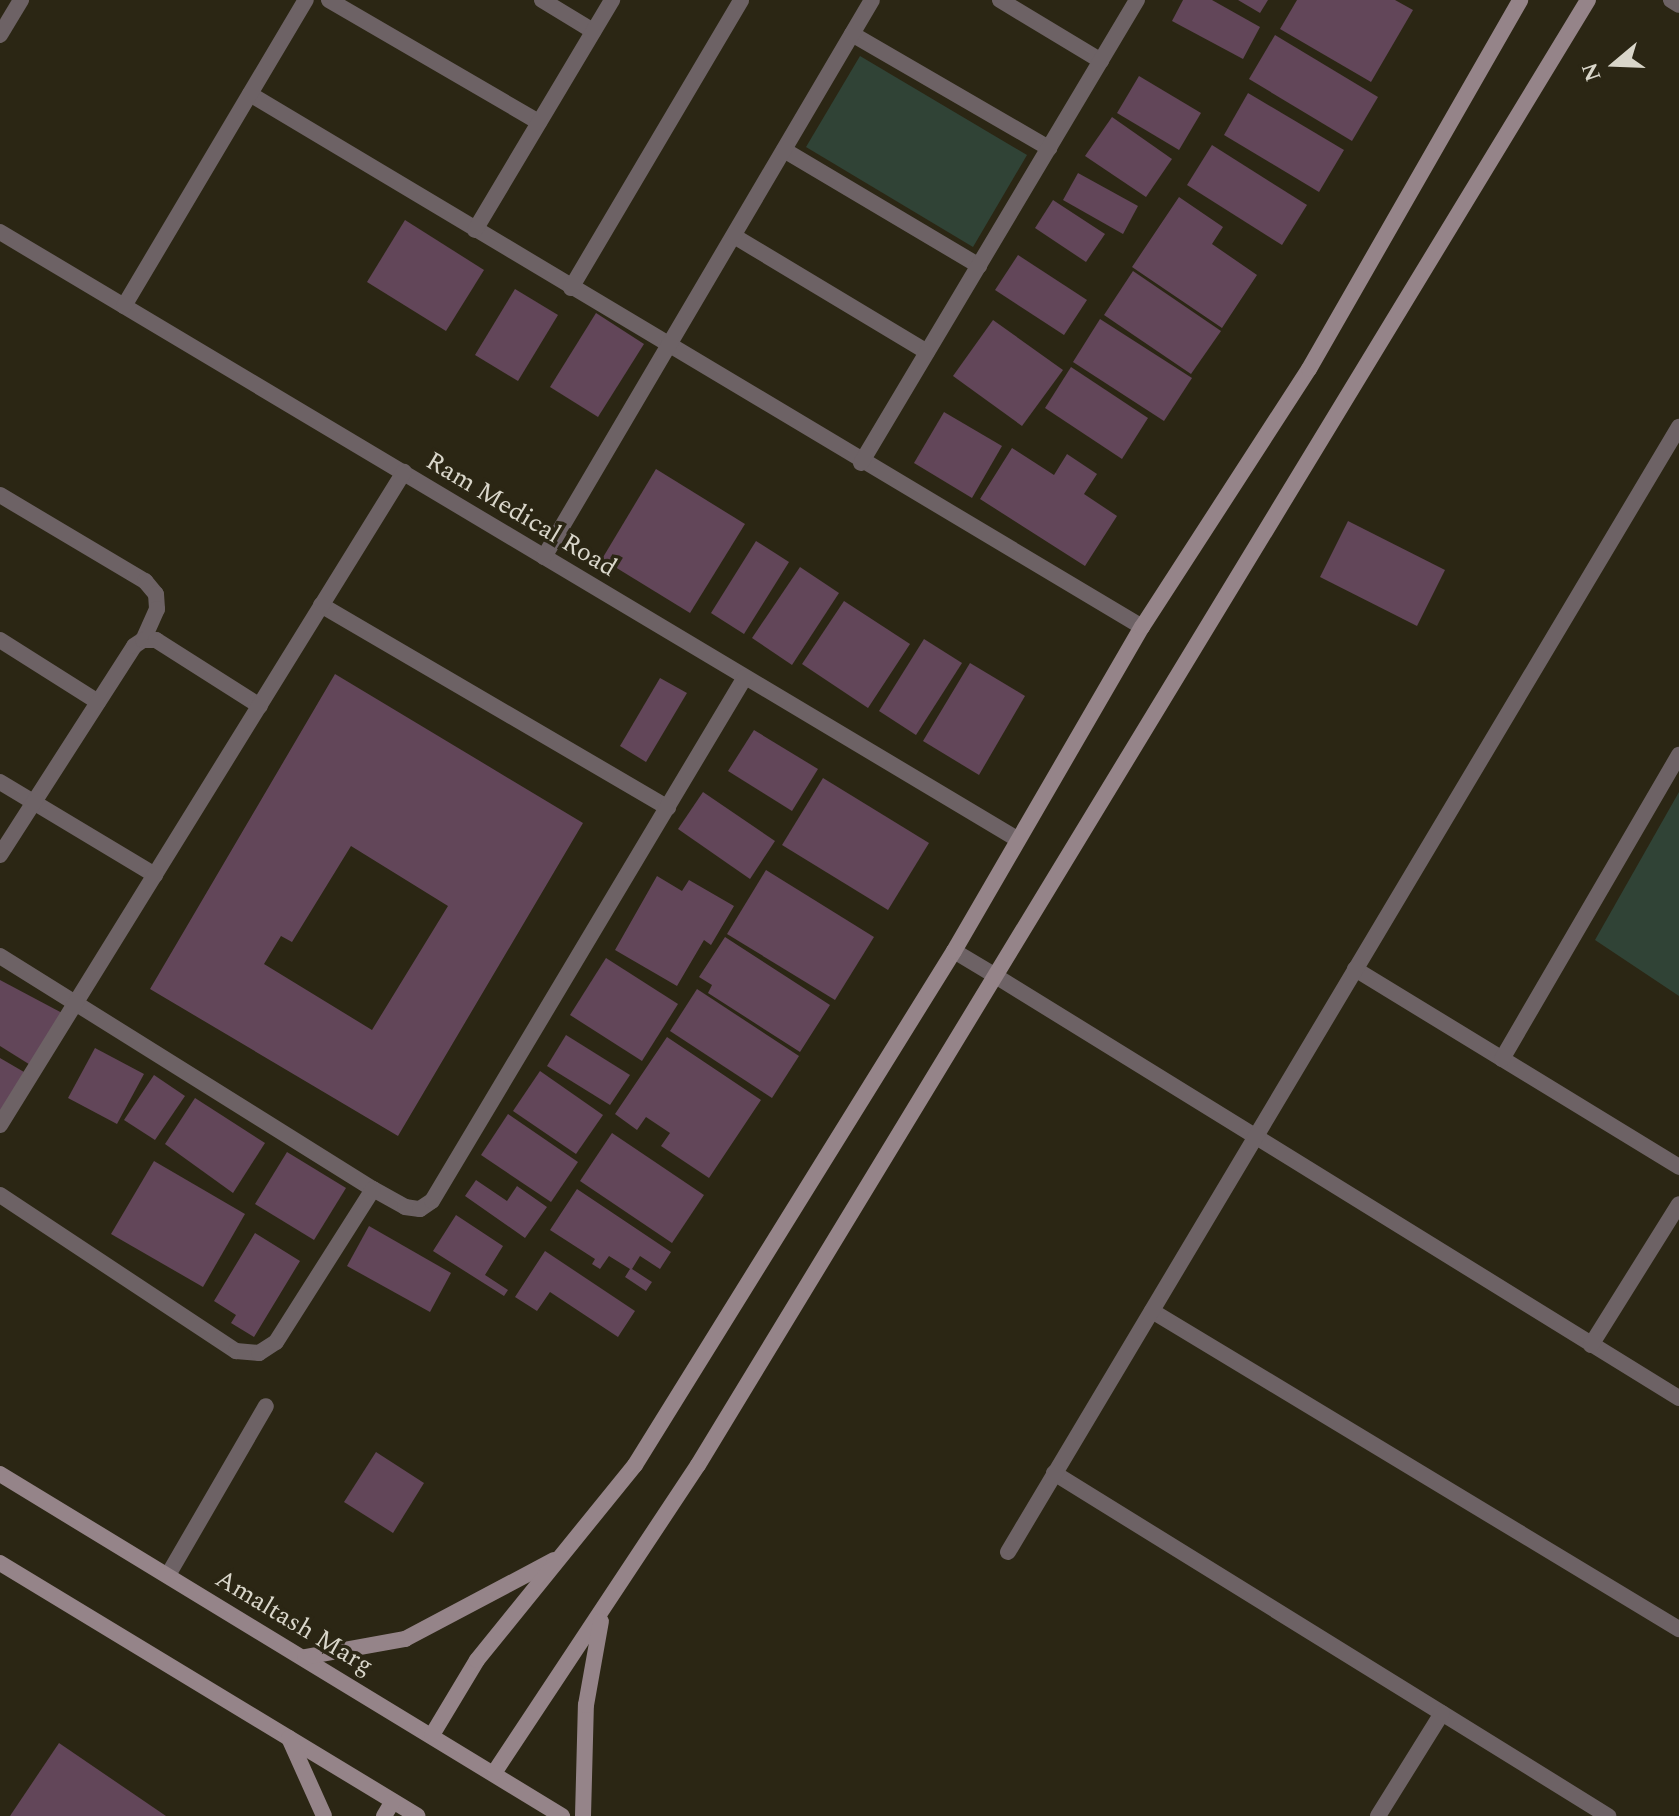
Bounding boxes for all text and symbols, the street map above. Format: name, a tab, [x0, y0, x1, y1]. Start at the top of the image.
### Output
north arrow	[1575, 24, 1655, 104]
text: N	[1573, 58, 1610, 86]
street label: Ram Medical Road	[420, 446, 622, 584]
street label: Amaltash Marg	[209, 1564, 379, 1682]

